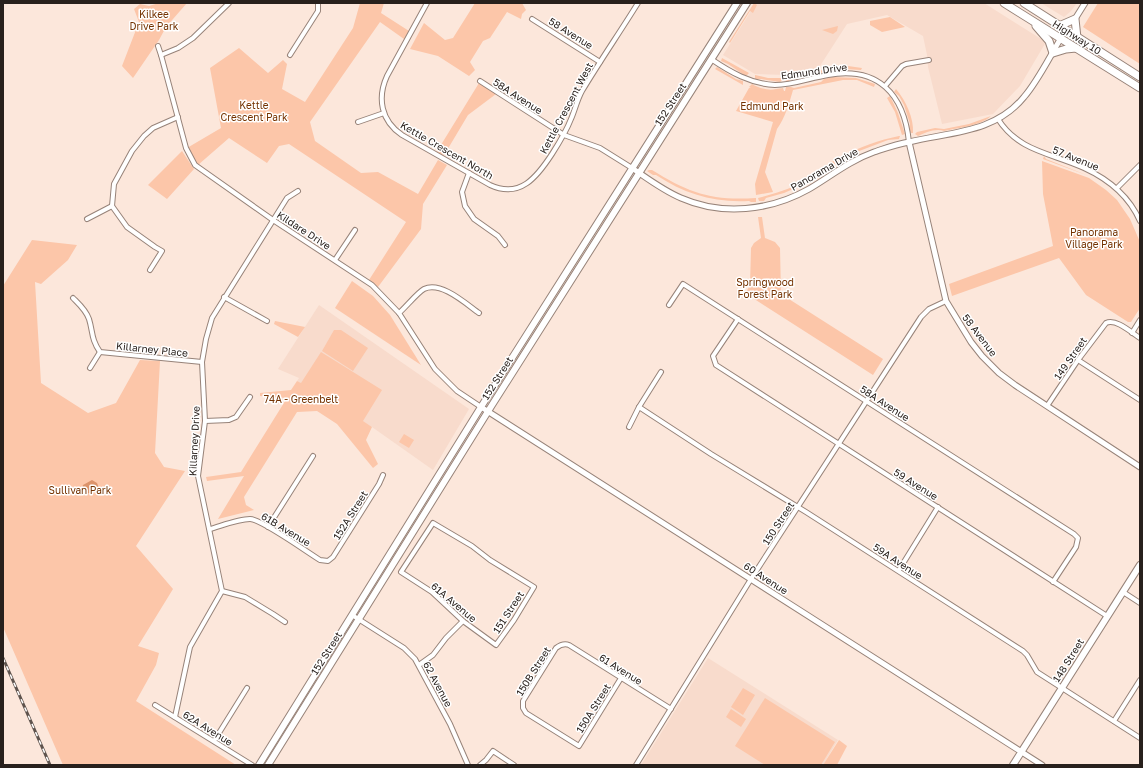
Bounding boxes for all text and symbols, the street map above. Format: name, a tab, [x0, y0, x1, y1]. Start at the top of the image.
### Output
park label: Kilkee Drive Park	[130, 8, 179, 32]
street label: 58 Avenue	[547, 15, 595, 51]
street label: Highway 10	[1051, 17, 1103, 57]
street label: Kettle Crescent West	[537, 60, 595, 156]
street label: Edmund Drive	[780, 60, 848, 82]
street label: 58A Avenue	[491, 76, 545, 116]
street label: 152 Street	[652, 80, 688, 128]
park label: Kettle Crescent Park	[220, 99, 288, 123]
park label: Edmund Park	[740, 100, 804, 112]
street label: Kettle Crescent North	[398, 119, 496, 181]
street label: 57 Avenue	[1051, 143, 1101, 173]
street label: Panorama Drive	[788, 145, 860, 193]
street label: Kildare Drive	[275, 208, 333, 252]
park label: Panorama Village Park	[1065, 226, 1123, 250]
park label: Springwood Forest Park	[736, 276, 794, 300]
street label: 58 Avenue	[960, 312, 1000, 359]
street label: 149 Street	[1051, 334, 1089, 382]
street label: Killarney Place	[116, 339, 189, 359]
street label: 152 Street	[479, 354, 515, 402]
street label: 58A Avenue	[858, 383, 912, 423]
park label: 74A - Greenbelt	[264, 393, 338, 405]
street label: Killarney Drive	[186, 405, 202, 476]
street label: 59 Avenue	[892, 466, 940, 502]
park label: Sullivan Park	[49, 484, 112, 496]
street label: 152A Street	[330, 488, 370, 542]
street label: 150 Street	[760, 499, 796, 547]
street label: 61B Avenue	[259, 510, 313, 549]
street label: 59A Avenue	[871, 541, 925, 581]
street label: 60 Avenue	[742, 559, 790, 597]
street label: 61A Avenue	[429, 580, 479, 625]
street label: 151 Street	[490, 589, 526, 635]
street label: 152 Street	[308, 629, 344, 677]
street label: 148 Street	[1050, 636, 1086, 684]
street label: 150B Street	[513, 644, 553, 698]
street label: 61 Avenue	[597, 651, 645, 687]
street label: 62 Avenue	[421, 659, 455, 709]
street label: 150A Street	[573, 681, 613, 735]
street label: 62A Avenue	[181, 708, 235, 748]

